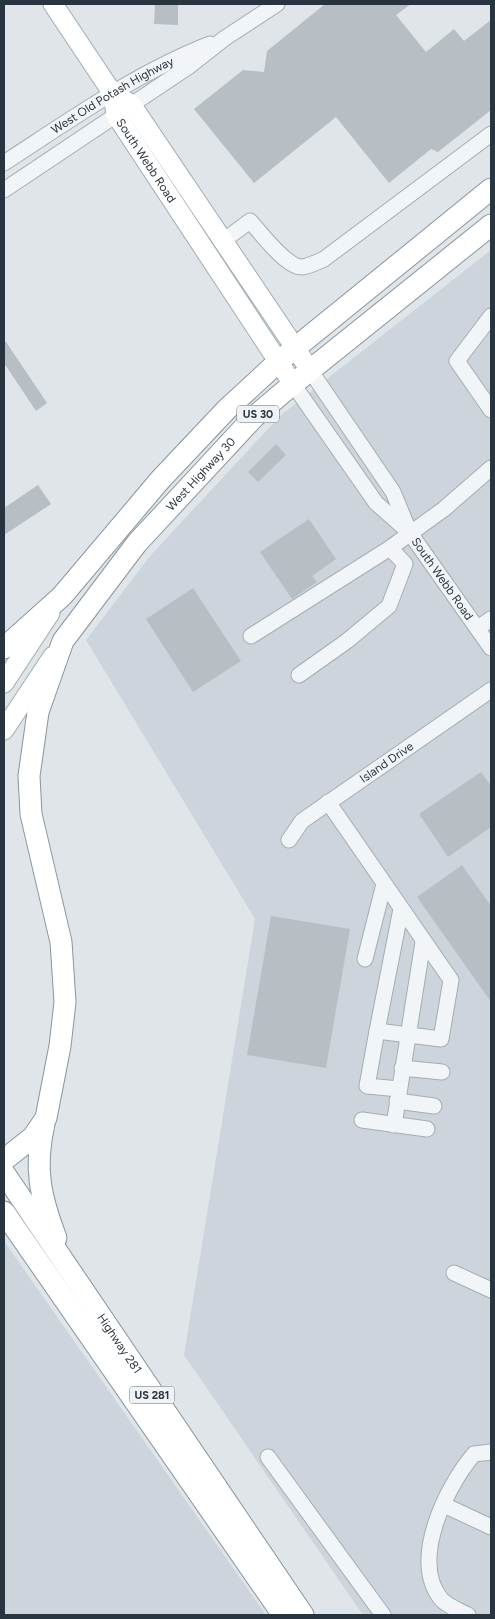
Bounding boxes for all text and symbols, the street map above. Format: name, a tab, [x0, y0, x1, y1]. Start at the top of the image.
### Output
street label: West Old Potash Highway	[49, 54, 176, 137]
street label: South Webb Road	[113, 116, 179, 205]
road number: US 30	[237, 406, 279, 422]
street label: West Highway 30	[163, 434, 239, 514]
street label: South Webb Road	[408, 535, 476, 623]
street label: Island Drive	[357, 739, 417, 786]
street label: Highway 281	[94, 1311, 145, 1376]
road number: US 281	[130, 1386, 174, 1404]

